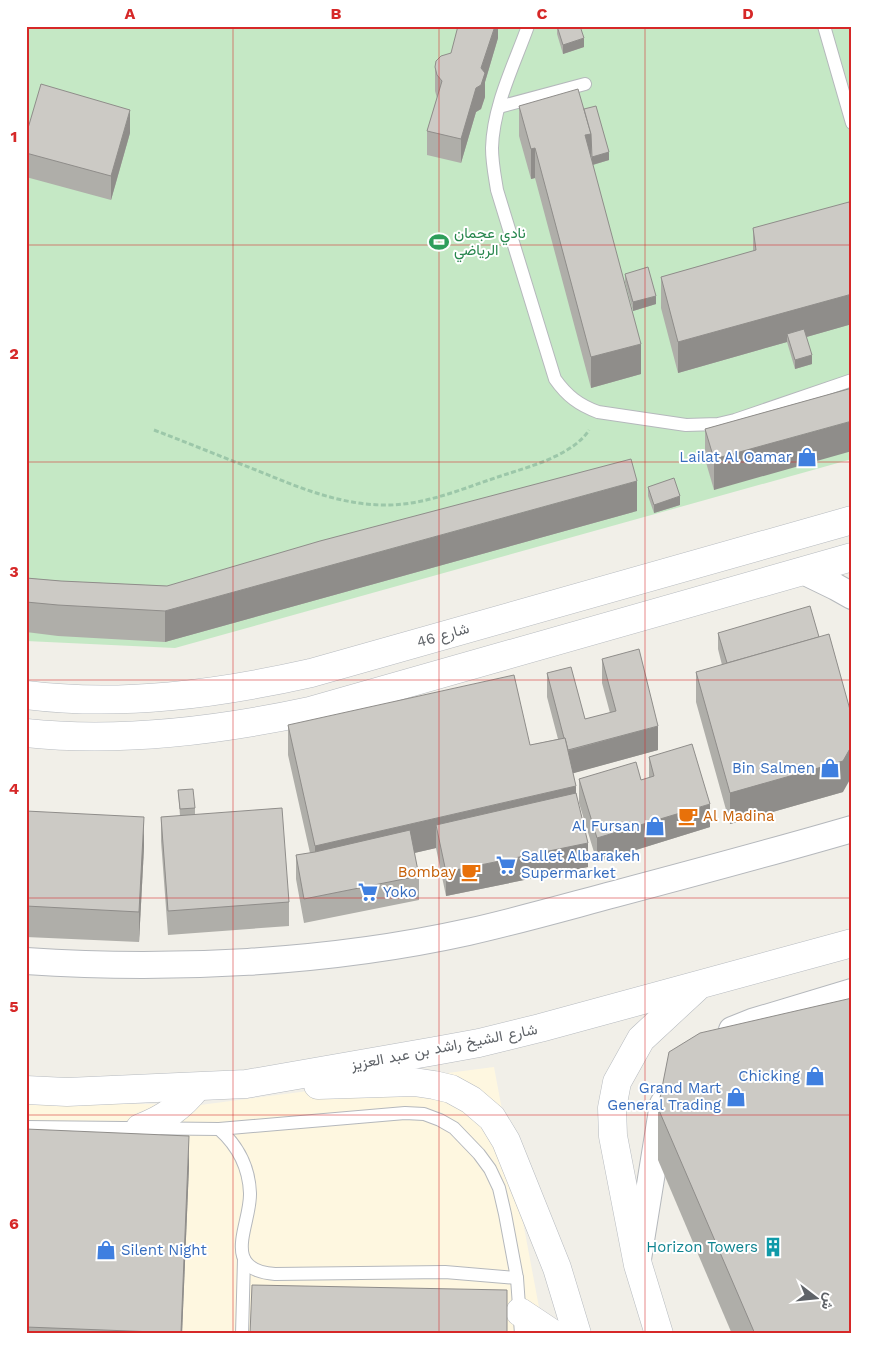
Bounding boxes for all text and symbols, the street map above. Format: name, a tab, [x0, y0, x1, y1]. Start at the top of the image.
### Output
text: A	[125, 4, 136, 23]
text: B	[331, 4, 342, 23]
text: C	[537, 4, 548, 23]
text: D	[742, 4, 754, 23]
text: 1	[11, 127, 17, 146]
place label: نادي عجمان الرياضي	[454, 224, 526, 263]
sports icon: نادي عجمان الرياضي	[428, 231, 450, 253]
text: 2	[9, 344, 19, 363]
shop icon: Lailat Al Oamar	[796, 446, 818, 468]
place label: Lailat Al Oamar	[679, 448, 792, 466]
text: 3	[9, 562, 19, 581]
street label: شارع 46	[415, 619, 472, 653]
shop icon: Bin Salmen	[819, 757, 841, 779]
place label: Bin Salmen	[732, 759, 815, 777]
text: 4	[9, 779, 19, 798]
cafe icon: Al Madina	[677, 805, 699, 827]
place label: Al Madina	[703, 807, 775, 825]
shop icon: Al Fursan	[644, 815, 666, 837]
place label: Al Fursan	[572, 817, 640, 835]
place label: Sallet Albarakeh Supermarket	[521, 847, 640, 882]
supermarket icon: Sallet Albarakeh Supermarket	[495, 854, 517, 876]
cafe icon: Bombay	[460, 861, 482, 883]
place label: Bombay	[398, 863, 456, 881]
supermarket icon: Yoko	[357, 881, 379, 903]
place label: Yoko	[383, 883, 417, 901]
text: 5	[9, 997, 19, 1016]
street label: شارع الشيخ راشد بن عبد العزيز	[348, 1020, 539, 1076]
shop icon: Chicking	[804, 1065, 826, 1087]
place label: Chicking	[738, 1067, 800, 1085]
place label: Grand Mart General Trading	[607, 1079, 722, 1114]
shop icon: Grand Mart General Trading	[725, 1086, 747, 1108]
text: 6	[9, 1214, 19, 1233]
building icon: Horizon Towers	[762, 1236, 784, 1258]
place label: Horizon Towers	[646, 1238, 758, 1256]
shop icon: Silent Night	[95, 1239, 117, 1261]
place label: Silent Night	[121, 1241, 208, 1259]
north arrow	[790, 1272, 840, 1322]
text: ش	[817, 1291, 839, 1312]

